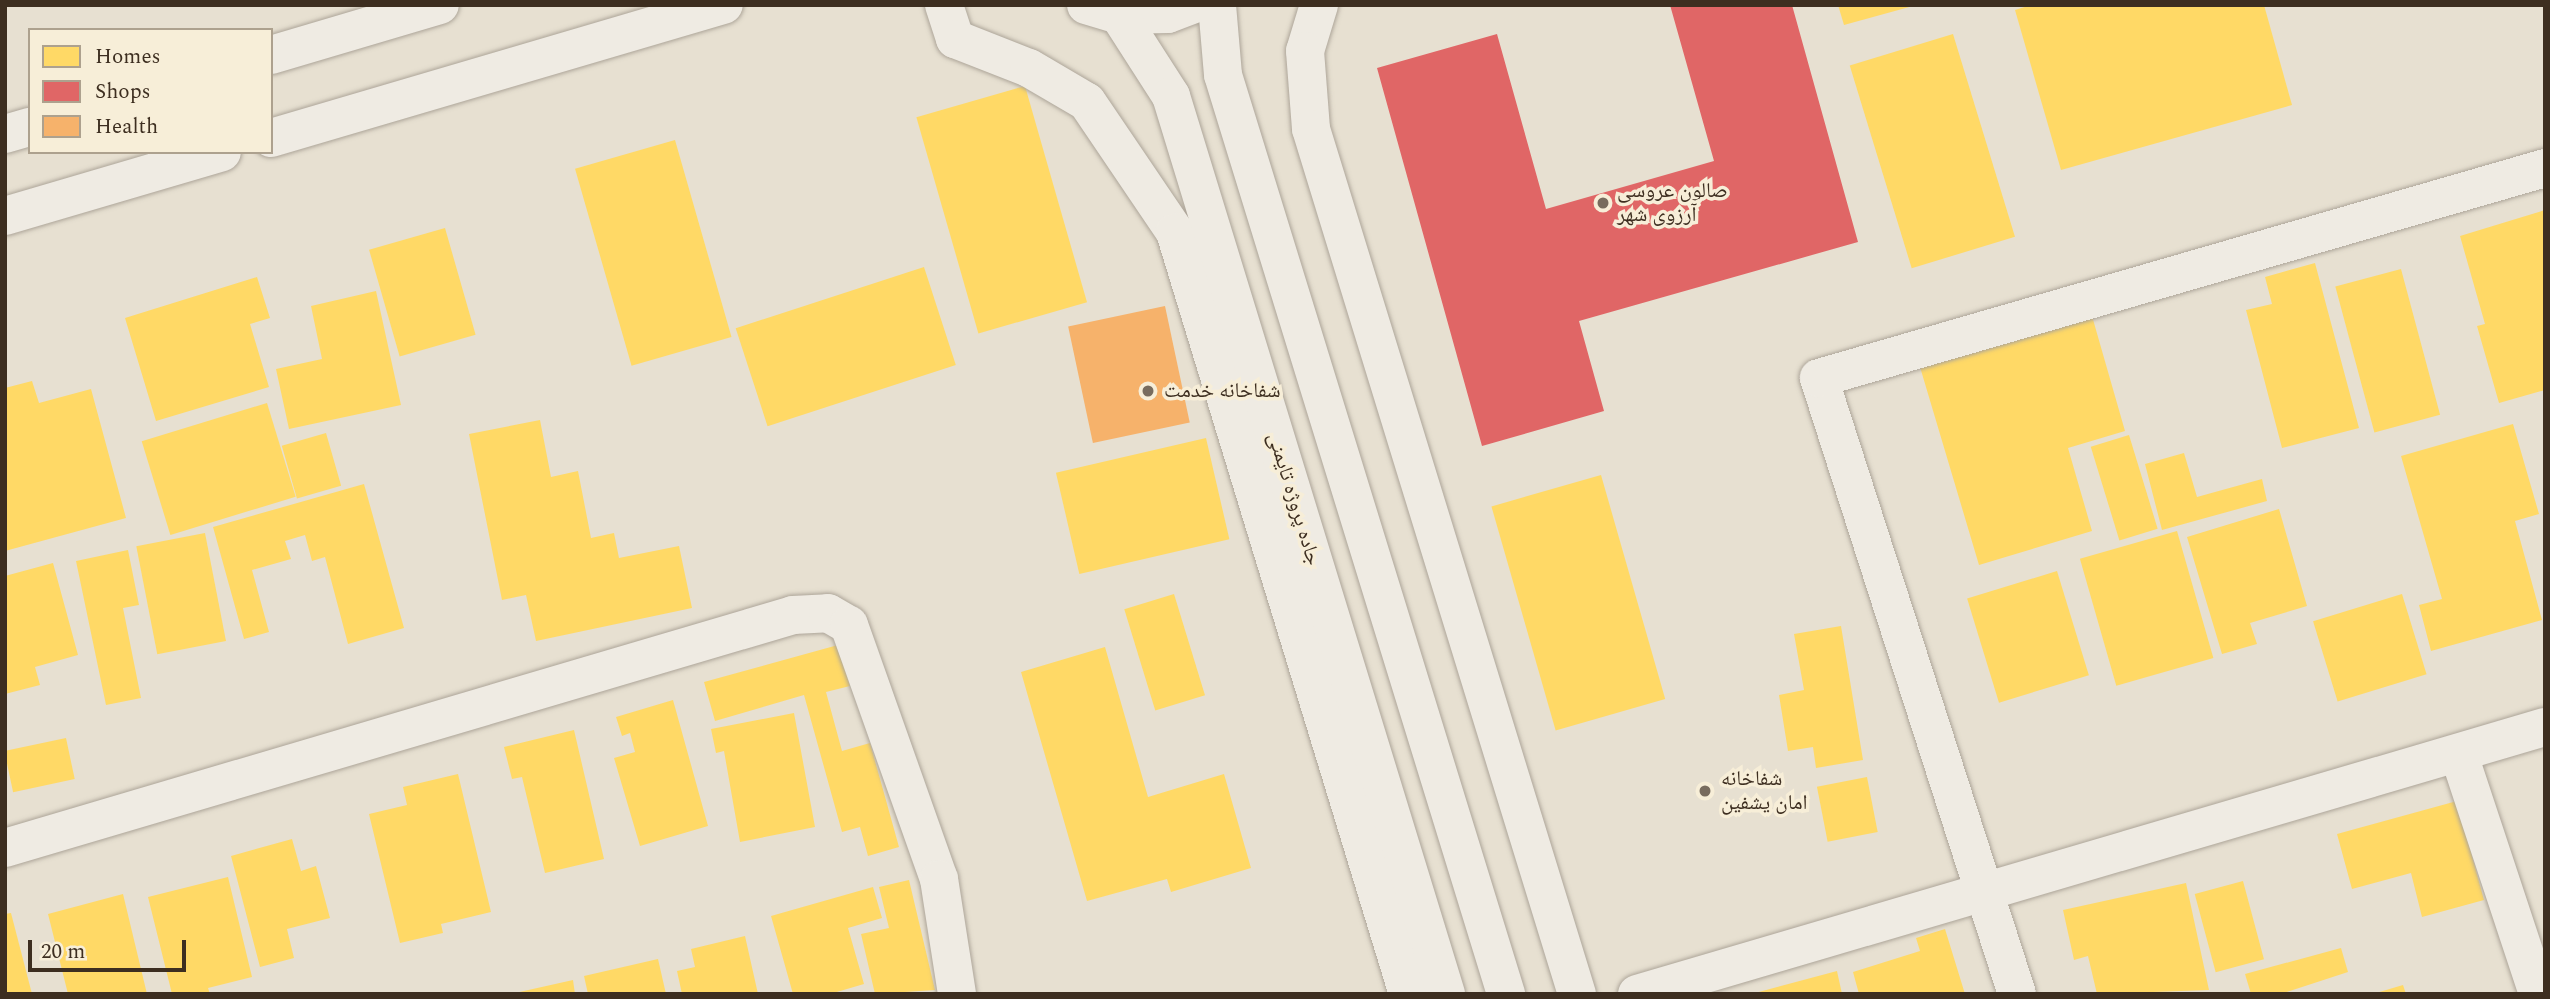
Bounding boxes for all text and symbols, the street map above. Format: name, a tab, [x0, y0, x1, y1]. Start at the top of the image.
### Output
legend	[28, 28, 273, 154]
text: Homes	[95, 41, 161, 73]
text: Shops	[95, 76, 151, 108]
text: Health	[95, 111, 158, 143]
place label: صالون عروسی آرزوی شهر	[1617, 178, 1728, 228]
marker: صالون عروسی آرزوی شهر	[1595, 195, 1611, 211]
place label: شفاخانه خدمت	[1164, 378, 1280, 404]
marker: شفاخانه خدمت	[1138, 381, 1158, 401]
street label: جاده پروژه تایمنی	[1262, 430, 1326, 568]
place label: شفاخانه امان یشفین	[1721, 766, 1808, 816]
marker: شفاخانه امان یشفین	[1695, 781, 1715, 801]
scale bar	[32, 926, 189, 970]
text: 20 m	[41, 936, 85, 968]

